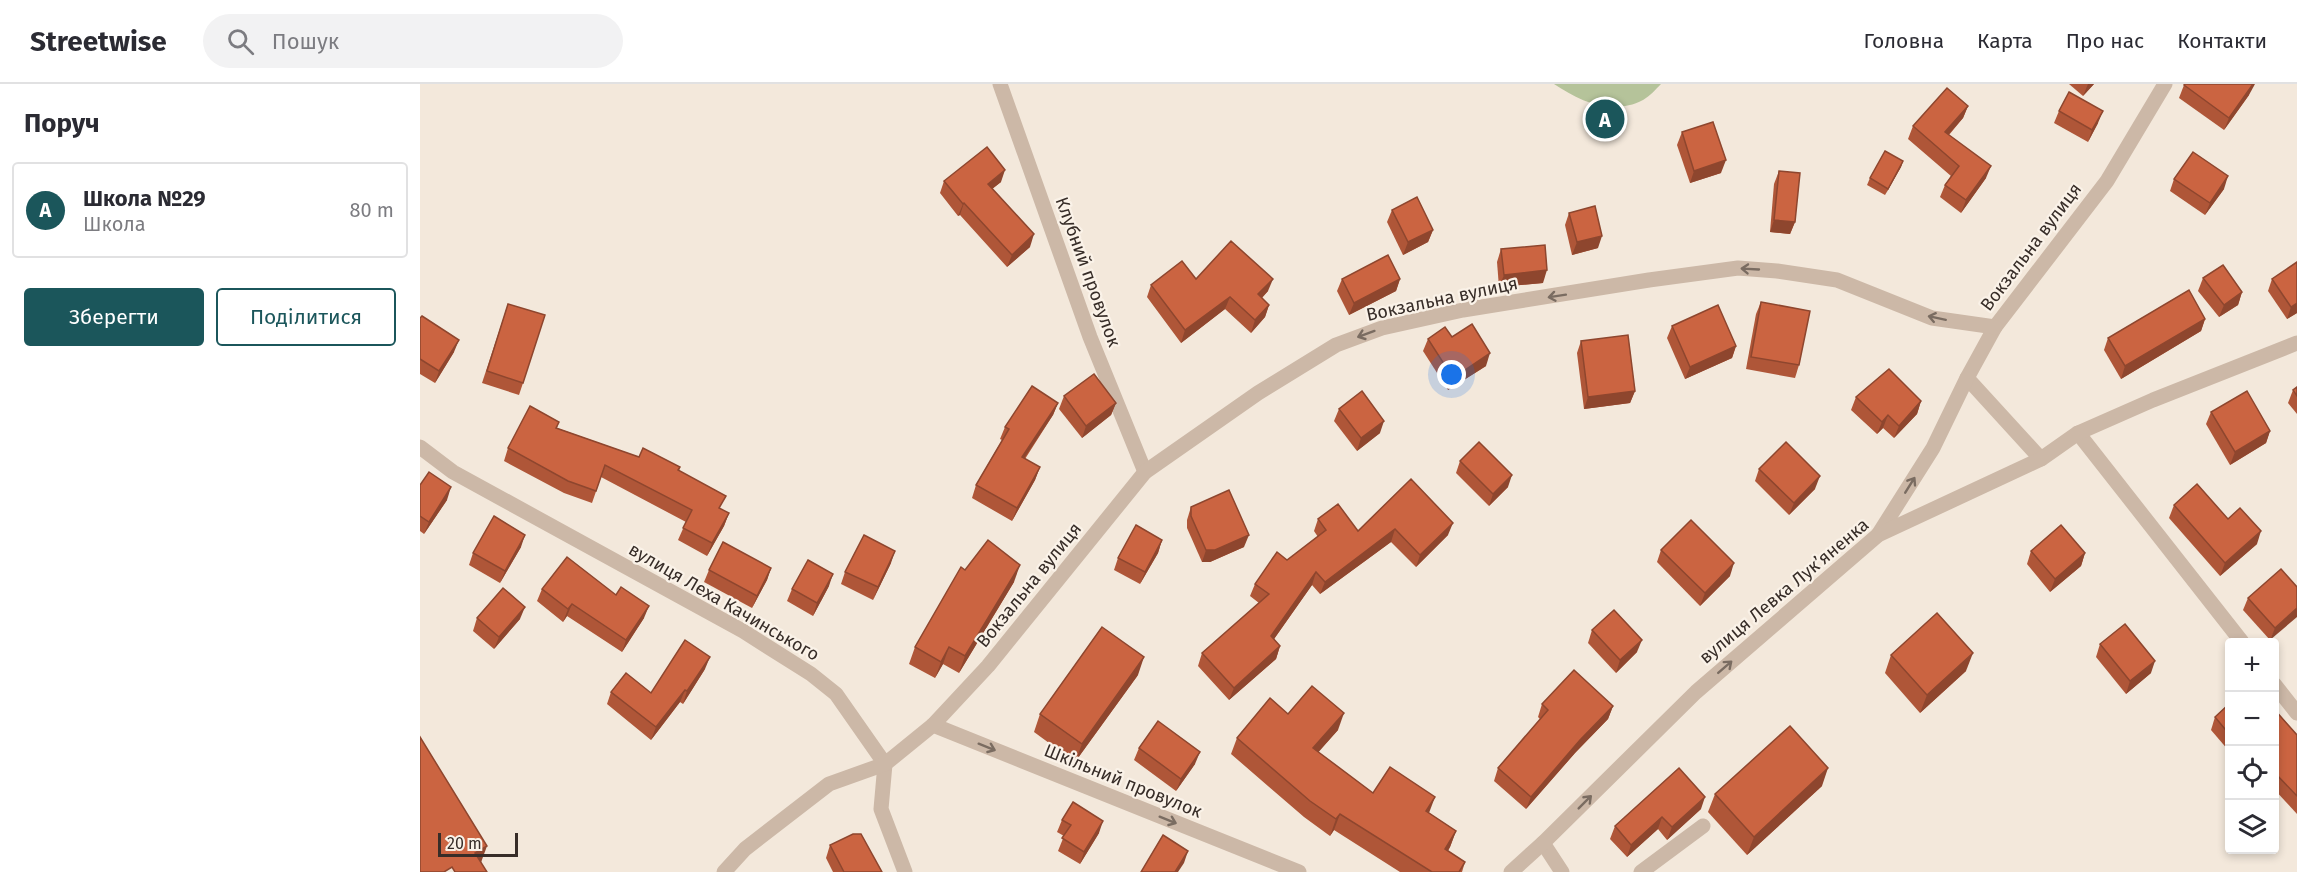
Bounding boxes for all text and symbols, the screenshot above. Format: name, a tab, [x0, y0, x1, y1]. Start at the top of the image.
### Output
search box	[203, 14, 623, 68]
text: Streetwise	[30, 25, 167, 58]
icon: search	[224, 25, 257, 58]
text: Пошук	[272, 28, 339, 55]
text: Головна	[1863, 28, 1944, 54]
text: Карта	[1977, 28, 2033, 54]
text: Про нас	[2066, 28, 2144, 54]
text: Контакти	[2177, 28, 2267, 54]
pin: A	[1586, 96, 1624, 141]
text: Поруч	[24, 108, 100, 139]
street label: Вокзальна вулиця	[1976, 179, 2086, 315]
text: Школа №29	[83, 185, 206, 212]
street label: Клубний провулок	[1051, 194, 1126, 351]
text: A	[40, 198, 51, 222]
text: 80 m	[349, 198, 394, 222]
text: Школа	[83, 212, 146, 236]
one-way arrow	[1741, 264, 1761, 275]
street label: Вокзальна вулиця	[1364, 272, 1520, 326]
button: Зберегти	[24, 288, 204, 346]
button: Поділитися	[216, 288, 396, 346]
one-way arrow	[1548, 291, 1568, 302]
one-way arrow	[1928, 312, 1948, 323]
one-way arrow	[1358, 330, 1376, 341]
your location	[1437, 360, 1466, 389]
one-way arrow	[1904, 477, 1916, 494]
street label: вулиця Левка Лукʼяненка	[1695, 514, 1873, 668]
street label: Вокзальна вулиця	[972, 518, 1086, 652]
street label: вулиця Леха Качинського	[625, 538, 823, 666]
map controls	[2225, 638, 2279, 854]
button: +	[2225, 638, 2279, 692]
one-way arrow	[1717, 660, 1733, 673]
button: −	[2225, 692, 2279, 746]
street label: Шкільний провулок	[1041, 739, 1206, 823]
one-way arrow	[977, 742, 995, 753]
button: locate	[2225, 746, 2279, 800]
one-way arrow	[1577, 795, 1592, 809]
button: layers	[2225, 800, 2279, 854]
one-way arrow	[1158, 815, 1176, 826]
scale bar	[438, 830, 518, 858]
text: 20 m	[447, 834, 482, 853]

